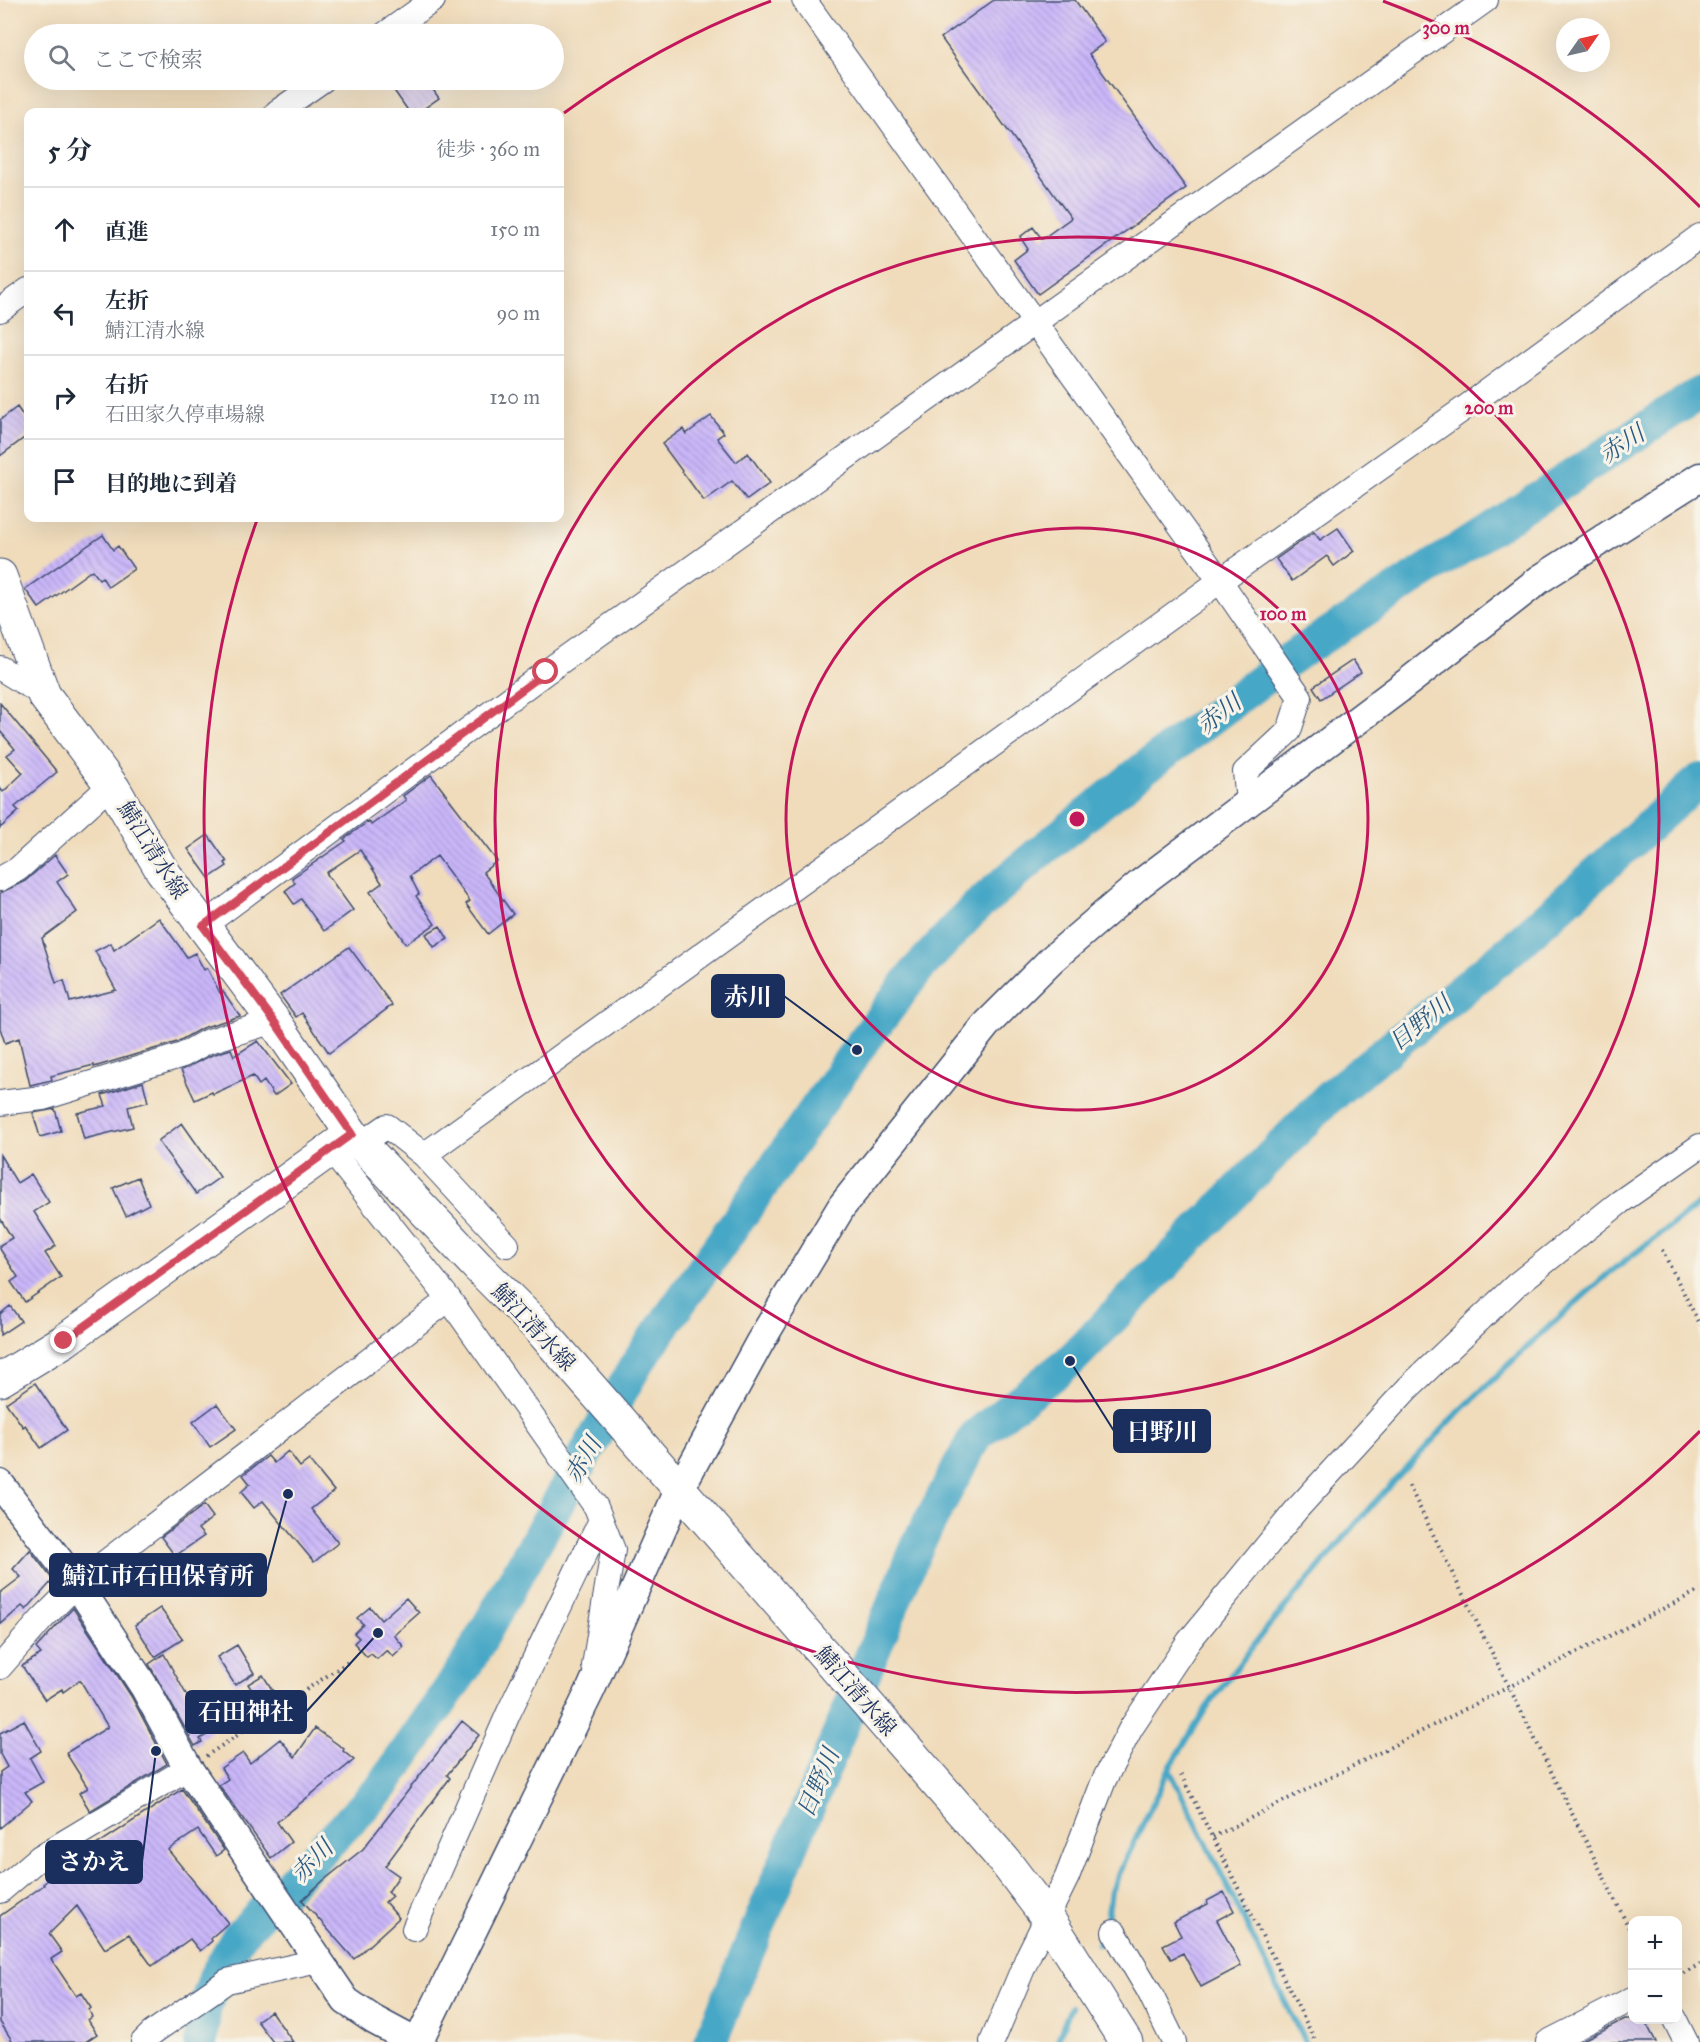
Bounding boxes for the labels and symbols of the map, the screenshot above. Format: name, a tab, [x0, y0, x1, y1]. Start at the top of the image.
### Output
text: 300 m	[1422, 17, 1470, 40]
north arrow	[1556, 18, 1610, 72]
text: 200 m	[1465, 397, 1514, 419]
water label: 赤川	[1594, 417, 1653, 470]
text: 100 m	[1260, 603, 1307, 625]
route start	[532, 658, 558, 684]
water label: 赤川	[1191, 686, 1250, 741]
street label: 鯖江清水線	[112, 796, 194, 904]
centre of rings	[1067, 809, 1087, 829]
callout: 赤川	[712, 975, 784, 1017]
text: 赤川	[724, 982, 772, 1012]
water label: 日野川	[1383, 987, 1460, 1057]
street label: 鯖江清水線	[487, 1278, 581, 1376]
route end	[50, 1327, 76, 1353]
callout: 日野川	[1114, 1410, 1210, 1452]
text: 日野川	[1126, 1417, 1198, 1447]
water label: 赤川	[558, 1429, 609, 1488]
callout: 鯖江市石田保育所	[50, 1554, 266, 1596]
text: 鯖江市石田保育所	[62, 1561, 254, 1591]
street label: 鯖江清水線	[810, 1641, 902, 1741]
callout: 石田神社	[186, 1691, 306, 1733]
text: 石田神社	[198, 1697, 294, 1727]
water label: 日野川	[790, 1741, 847, 1822]
water label: 赤川	[285, 1831, 342, 1889]
callout: さかえ	[46, 1841, 142, 1883]
text: さかえ	[58, 1847, 130, 1877]

